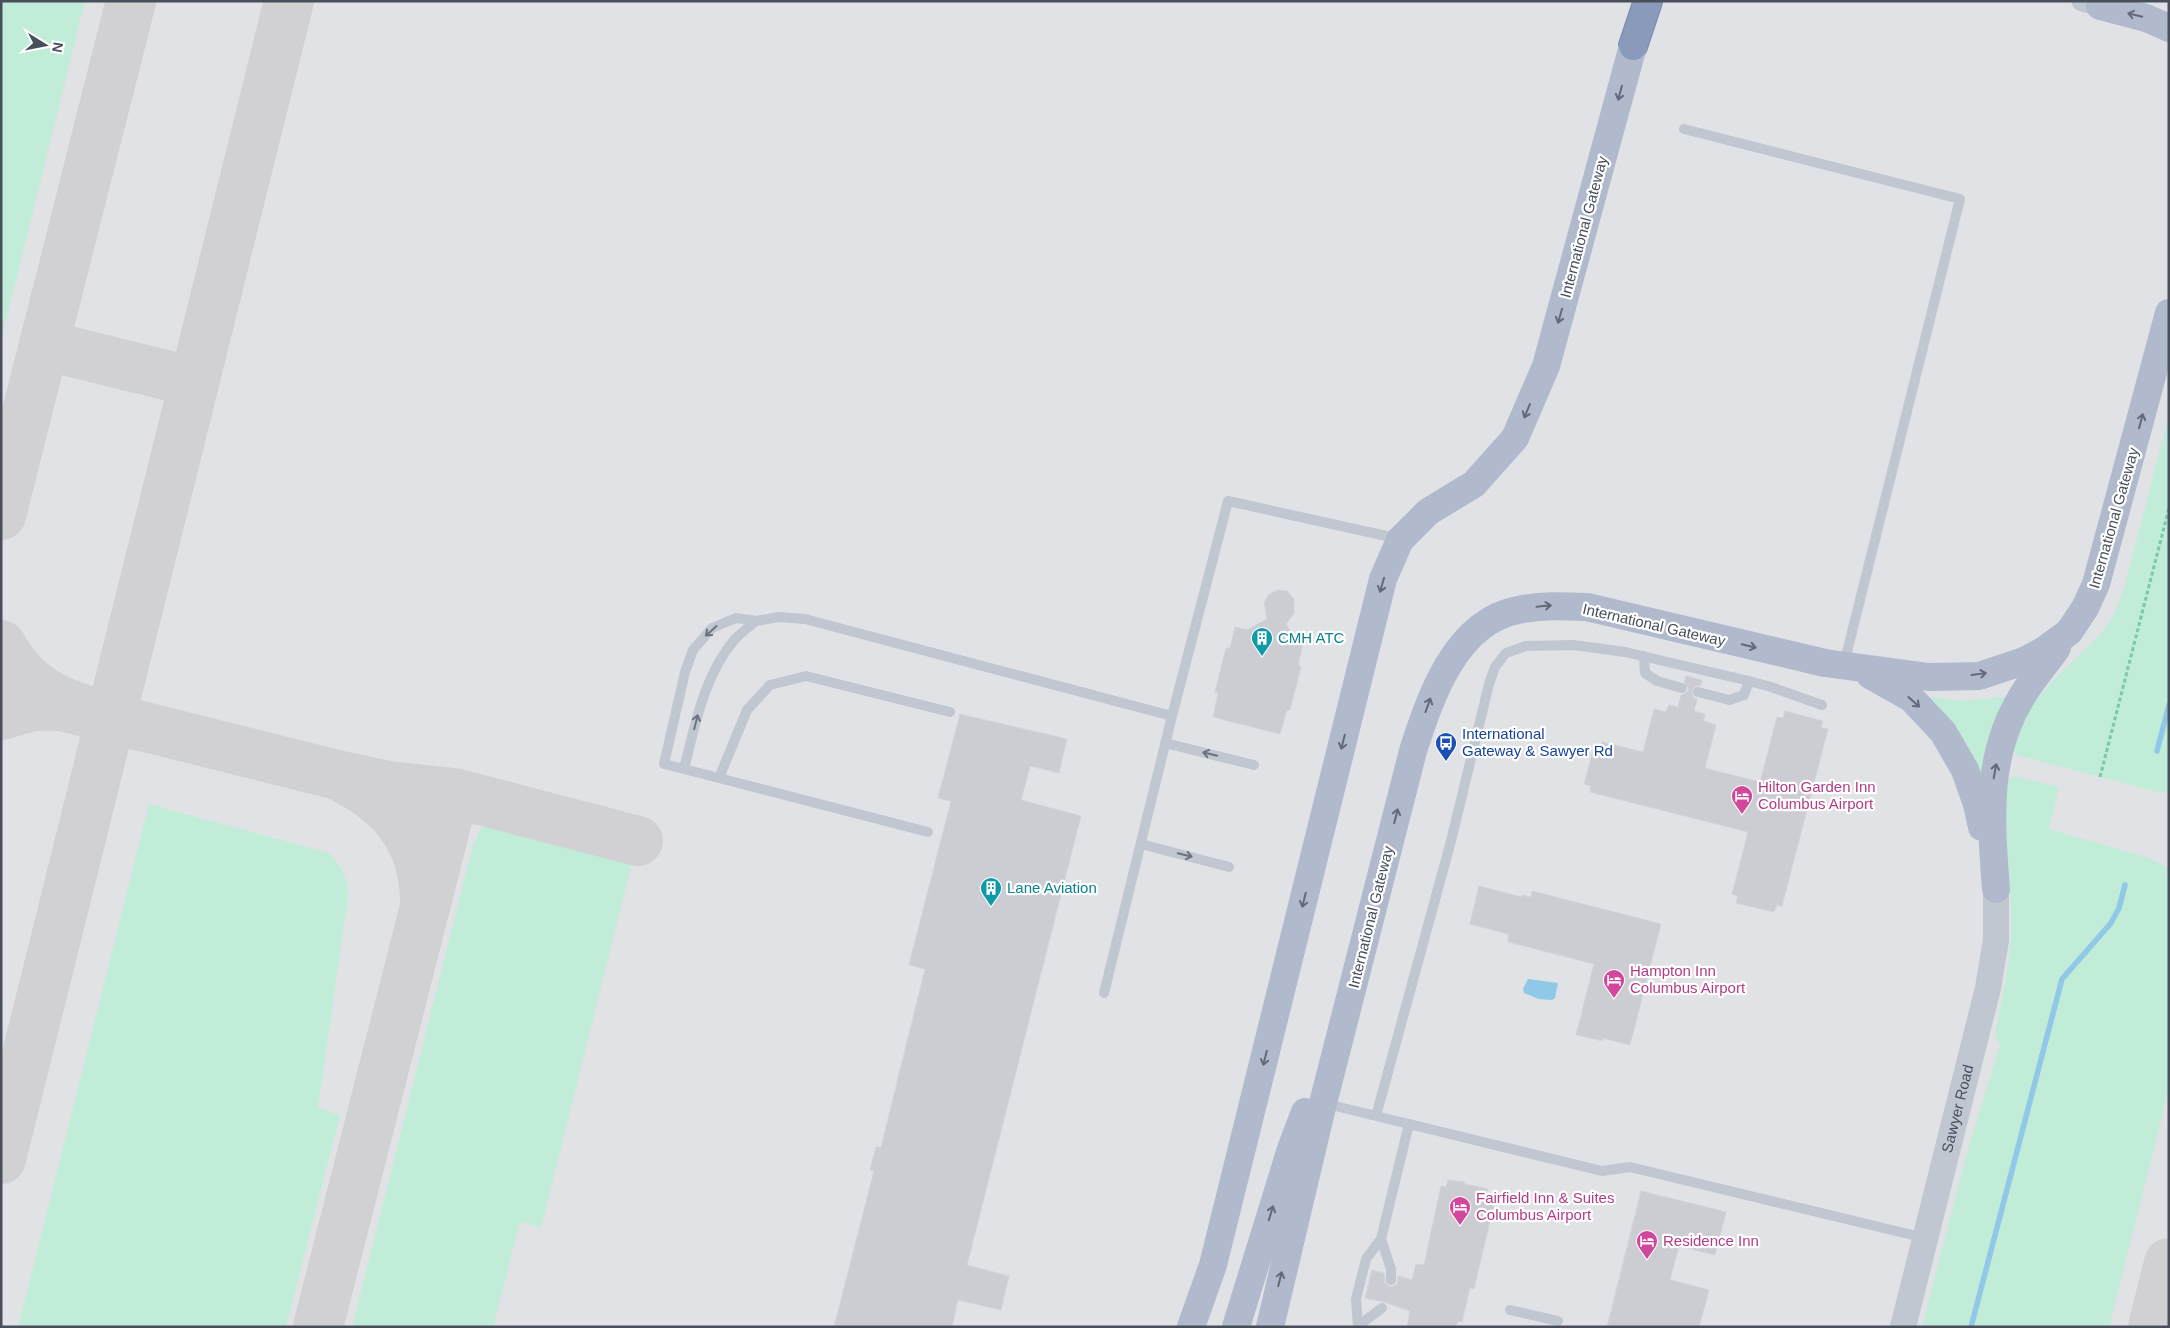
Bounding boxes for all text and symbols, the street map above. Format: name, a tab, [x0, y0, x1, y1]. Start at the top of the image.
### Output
one-way arrow	[2128, 10, 2144, 19]
north arrow	[20, 20, 70, 70]
text: N	[49, 41, 67, 54]
one-way arrow	[1615, 84, 1624, 100]
street label: International Gateway	[1556, 154, 1611, 300]
one-way arrow	[1555, 308, 1564, 324]
one-way arrow	[1521, 403, 1530, 418]
one-way arrow	[2136, 414, 2146, 430]
street label: International Gateway	[2085, 445, 2142, 590]
one-way arrow	[1376, 576, 1386, 592]
street label: International Gateway	[1581, 600, 1728, 649]
one-way arrow	[1536, 601, 1552, 611]
one-way arrow	[704, 626, 717, 637]
building icon: CMH ATC	[1250, 626, 1274, 657]
place label: CMH ATC	[1278, 629, 1345, 646]
one-way arrow	[1741, 642, 1757, 651]
one-way arrow	[1970, 669, 1986, 679]
one-way arrow	[1907, 696, 1920, 708]
one-way arrow	[1424, 697, 1433, 713]
one-way arrow	[692, 714, 701, 730]
place label: International Gateway & Sawyer Rd	[1462, 725, 1613, 759]
bus stop icon: International Gateway & Sawyer Rd	[1434, 731, 1458, 762]
one-way arrow	[1338, 734, 1347, 750]
one-way arrow	[1202, 749, 1218, 758]
one-way arrow	[1990, 763, 2000, 779]
place label: Hilton Garden Inn Columbus Airport	[1758, 778, 1876, 812]
hotel icon: Hilton Garden Inn Columbus Airport	[1730, 784, 1754, 815]
one-way arrow	[1392, 808, 1402, 824]
street label: International Gateway	[1345, 844, 1397, 990]
one-way arrow	[1176, 851, 1192, 860]
building icon: Lane Aviation	[979, 876, 1003, 907]
place label: Lane Aviation	[1007, 879, 1097, 896]
one-way arrow	[1299, 892, 1308, 908]
place label: Hampton Inn Columbus Airport	[1630, 962, 1746, 996]
hotel icon: Hampton Inn Columbus Airport	[1602, 968, 1626, 999]
one-way arrow	[1260, 1049, 1269, 1065]
street label: Sawyer Road	[1938, 1063, 1976, 1154]
place label: Fairfield Inn & Suites Columbus Airport	[1476, 1189, 1614, 1223]
hotel icon: Fairfield Inn & Suites Columbus Airport	[1448, 1195, 1472, 1226]
one-way arrow	[1267, 1206, 1277, 1222]
hotel icon: Residence Inn	[1635, 1229, 1659, 1260]
place label: Residence Inn	[1663, 1232, 1759, 1249]
one-way arrow	[1276, 1272, 1285, 1288]

